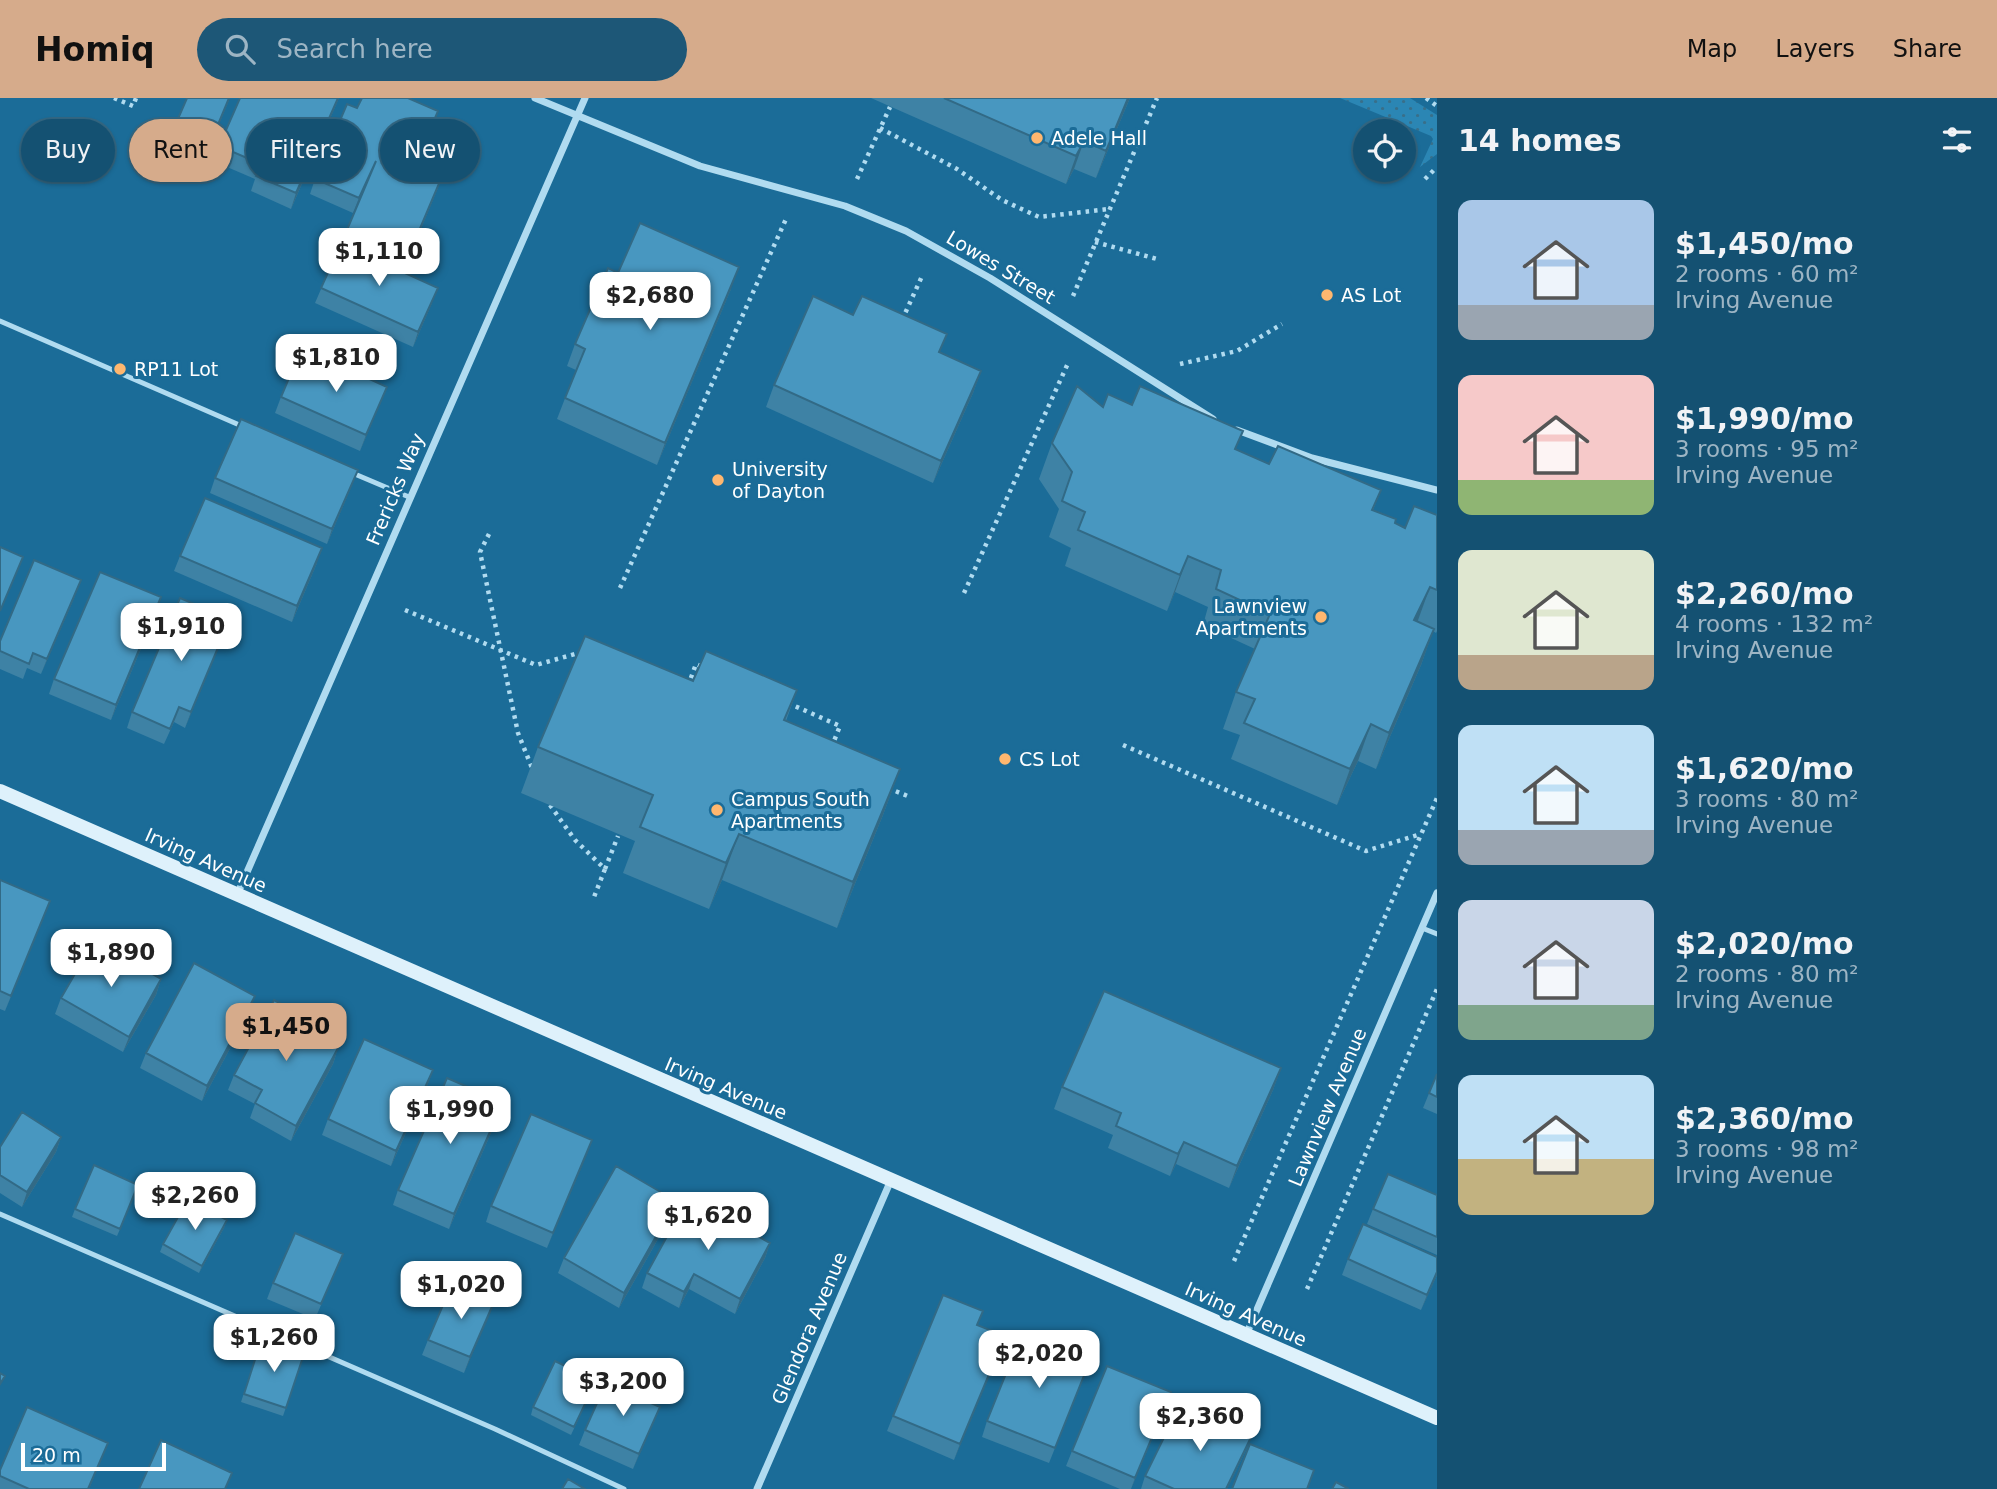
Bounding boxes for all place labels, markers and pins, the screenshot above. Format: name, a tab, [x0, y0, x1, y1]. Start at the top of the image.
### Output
place label: Adele Hall	[1051, 127, 1147, 149]
marker: Adele Hall	[1029, 130, 1045, 146]
pin: $1,110	[322, 228, 436, 288]
pin: $2,680	[593, 272, 707, 332]
place label: AS Lot	[1341, 284, 1401, 306]
marker: AS Lot	[1319, 287, 1335, 303]
pin: $1,810	[279, 334, 393, 394]
place label: RP11 Lot	[134, 358, 218, 380]
marker: RP11 Lot	[112, 361, 128, 377]
place label: University of Dayton	[732, 458, 828, 502]
marker: University of Dayton	[710, 472, 726, 488]
place label: Lawnview Apartments	[1195, 595, 1307, 639]
pin: $1,910	[124, 603, 238, 663]
marker: Lawnview Apartments	[1313, 609, 1329, 625]
place label: CS Lot	[1019, 748, 1080, 770]
marker: CS Lot	[997, 751, 1013, 767]
place label: Campus South Apartments	[731, 788, 870, 832]
marker: Campus South Apartments	[709, 802, 725, 818]
pin: $1,890	[54, 930, 168, 989]
pin: $1,450	[229, 1004, 343, 1063]
pin: $1,990	[393, 1086, 507, 1146]
pin: $2,260	[138, 1172, 252, 1232]
pin: $1,620	[651, 1192, 765, 1252]
pin: $1,020	[404, 1262, 518, 1321]
pin: $1,260	[217, 1314, 331, 1374]
pin: $2,020	[982, 1330, 1096, 1390]
pin: $3,200	[566, 1358, 680, 1418]
pin: $2,360	[1143, 1394, 1257, 1453]

